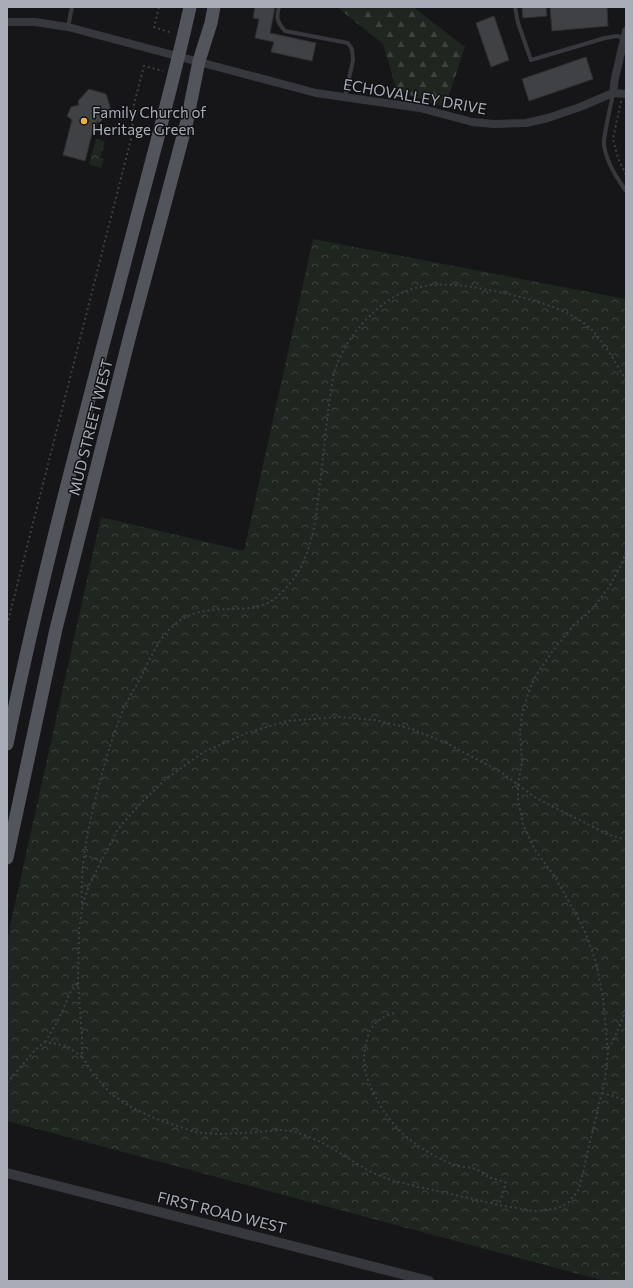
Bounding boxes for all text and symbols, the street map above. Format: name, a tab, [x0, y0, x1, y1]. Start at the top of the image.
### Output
street label: ECHOVALLEY DRIVE	[342, 75, 488, 117]
place label: Family Church of Heritage Green	[92, 103, 206, 138]
marker: Family Church of Heritage Green	[79, 116, 89, 126]
street label: MUD STREET WEST	[64, 357, 116, 497]
street label: FIRST ROAD WEST	[156, 1187, 289, 1237]

